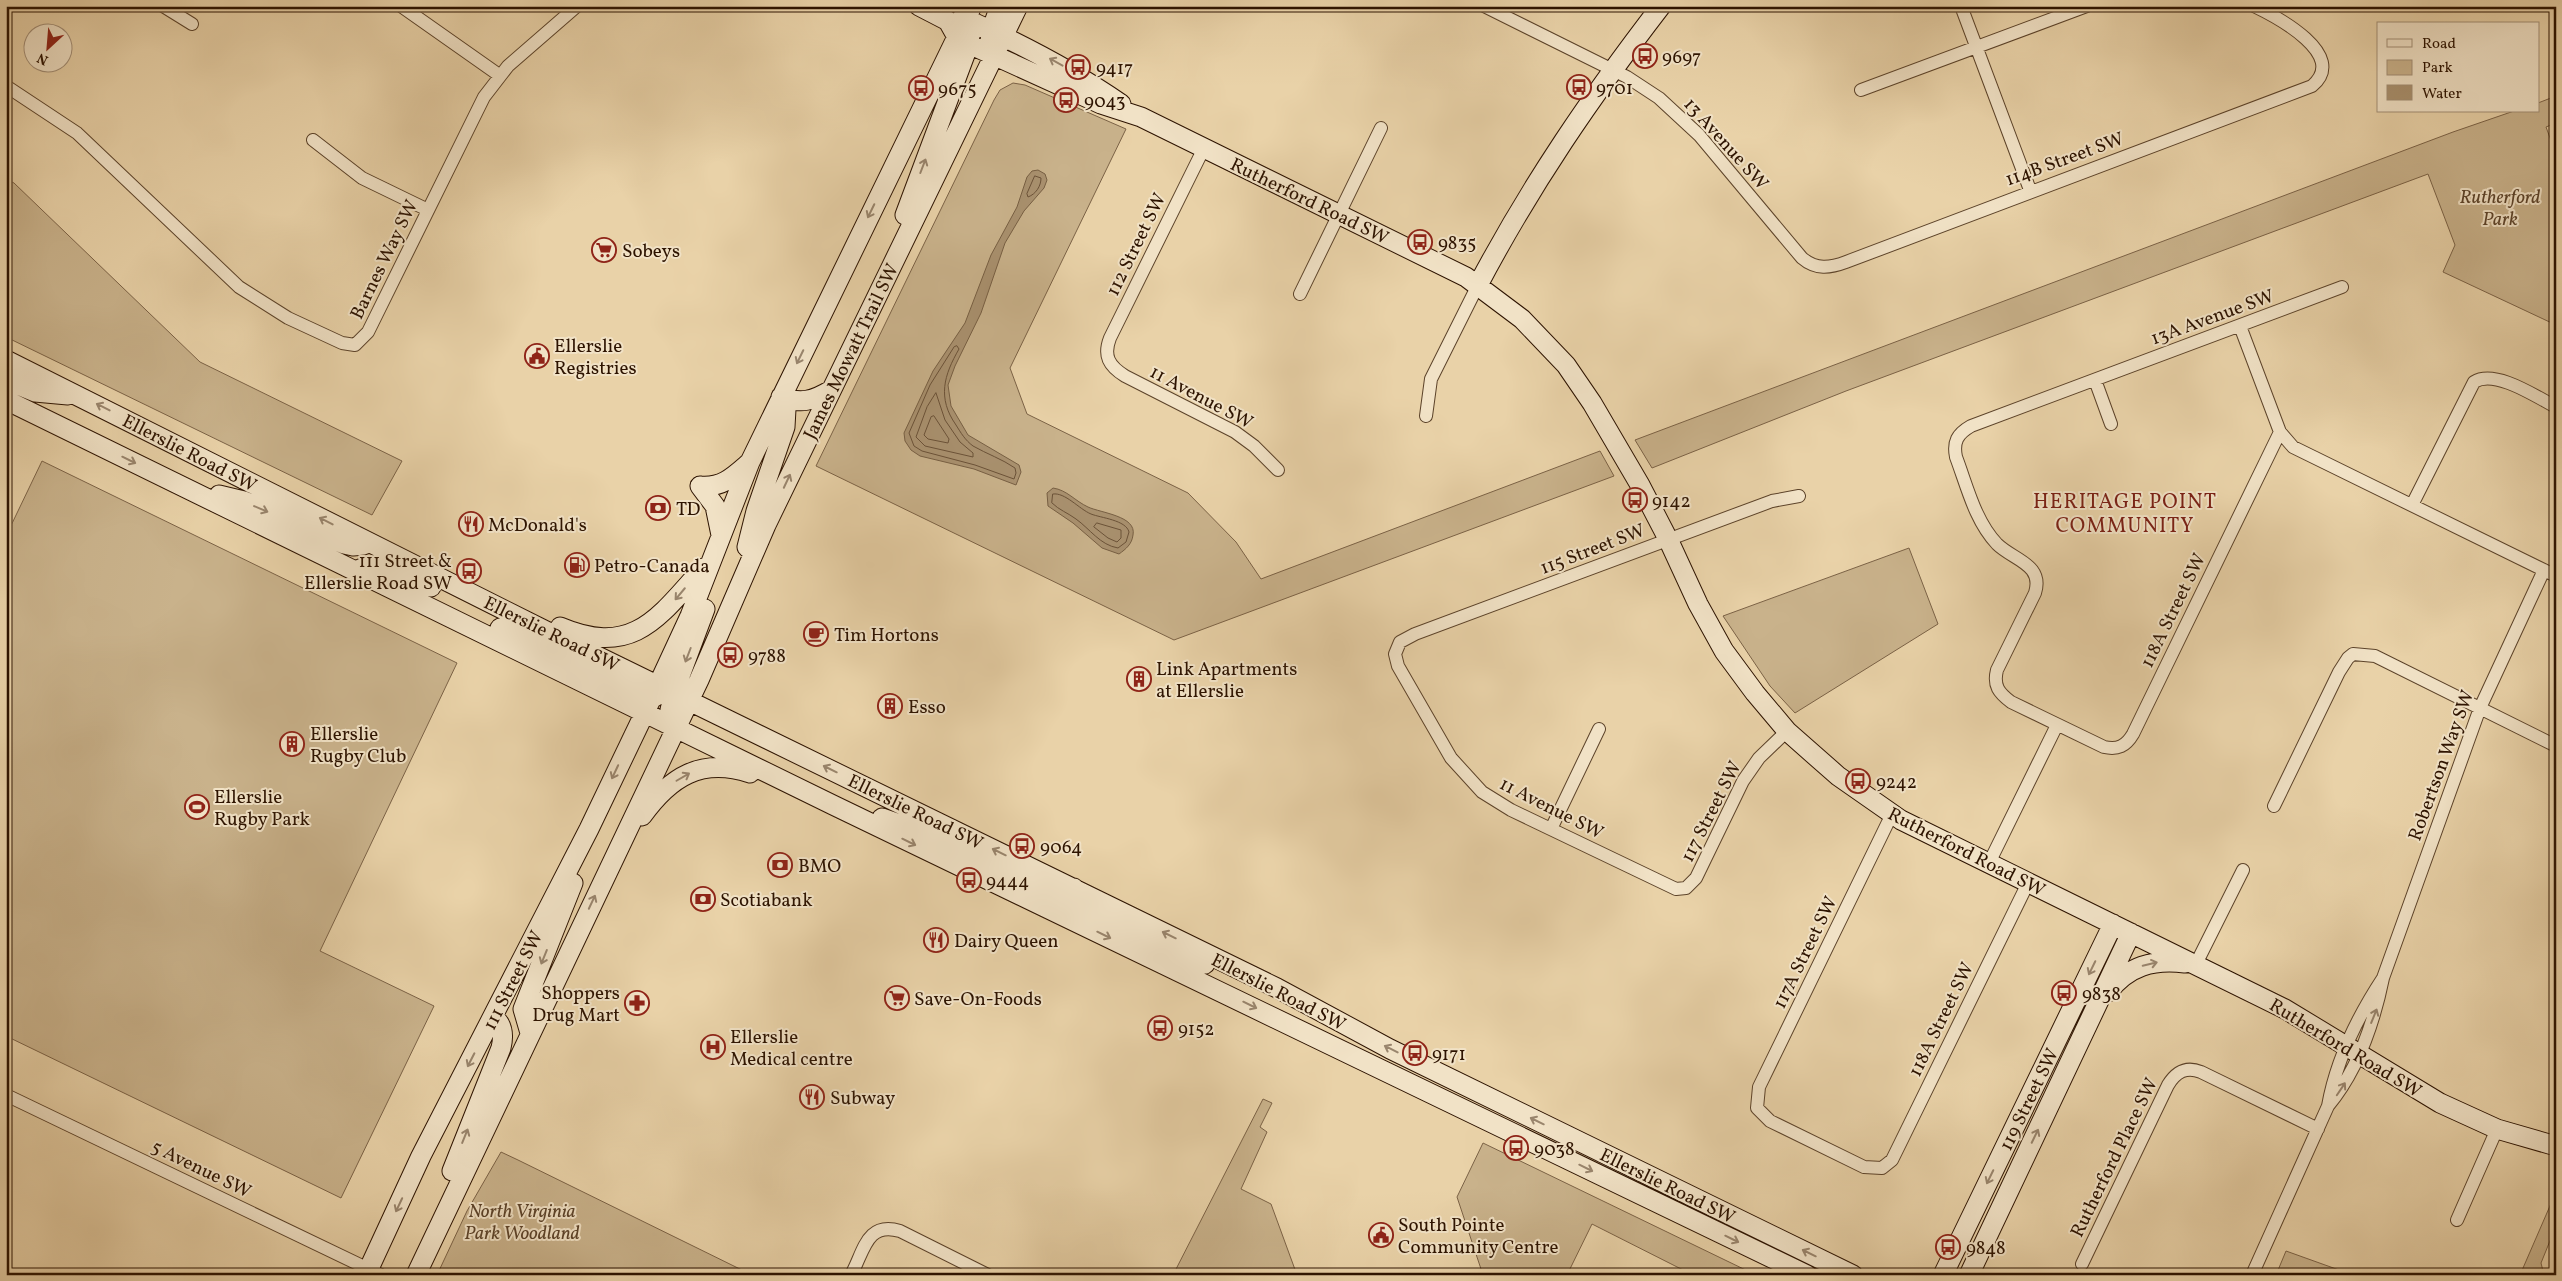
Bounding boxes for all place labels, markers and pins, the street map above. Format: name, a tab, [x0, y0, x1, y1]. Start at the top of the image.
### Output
bus stop icon: 9697	[1632, 43, 1658, 69]
place label: 9697	[1662, 45, 1701, 71]
bus stop icon: 9417	[1065, 54, 1091, 80]
place label: 9417	[1096, 56, 1133, 82]
bus stop icon: 9701	[1566, 74, 1592, 100]
bus stop icon: 9675	[908, 75, 934, 101]
place label: 9701	[1596, 76, 1633, 102]
place label: 9675	[938, 77, 977, 103]
bus stop icon: 9043	[1053, 87, 1079, 113]
place label: 9043	[1084, 89, 1126, 115]
bus stop icon: 9835	[1407, 229, 1433, 255]
place label: 9835	[1438, 231, 1476, 257]
supermarket icon: Sobeys	[591, 237, 617, 263]
place label: Sobeys	[622, 239, 680, 265]
place label: Ellerslie Registries	[554, 334, 637, 382]
public building icon: Ellerslie Registries	[524, 343, 550, 369]
bus stop icon: 9142	[1622, 487, 1648, 513]
place label: 9142	[1652, 489, 1691, 515]
bank icon: TD	[645, 495, 671, 521]
place label: TD	[676, 497, 701, 523]
restaurant icon: McDonald's	[458, 511, 484, 537]
place label: McDonald's	[488, 513, 587, 539]
place label: 111 Street & Ellerslie Road SW	[304, 549, 452, 597]
fuel station icon: Petro-Canada	[564, 552, 590, 578]
place label: Petro-Canada	[594, 554, 710, 580]
bus stop icon: 111 Street & Ellerslie Road SW	[456, 558, 482, 584]
cafe icon: Tim Hortons	[803, 621, 829, 647]
place label: Tim Hortons	[834, 623, 939, 649]
bus stop icon: 9788	[717, 642, 743, 668]
place label: 9788	[748, 644, 786, 670]
place label: Link Apartments at Ellerslie	[1156, 657, 1297, 705]
building icon: Link Apartments at Ellerslie	[1126, 666, 1152, 692]
building icon: Esso	[877, 693, 903, 719]
place label: Esso	[908, 695, 946, 721]
place label: Ellerslie Rugby Club	[310, 722, 406, 770]
building icon: Ellerslie Rugby Club	[279, 731, 305, 757]
bus stop icon: 9242	[1845, 768, 1871, 794]
place label: 9242	[1876, 770, 1917, 796]
place label: Ellerslie Rugby Park	[214, 785, 310, 833]
sports icon: Ellerslie Rugby Park	[184, 794, 210, 820]
bus stop icon: 9064	[1009, 833, 1035, 859]
place label: 9064	[1040, 835, 1082, 861]
bank icon: BMO	[767, 852, 793, 878]
place label: BMO	[798, 854, 841, 880]
bus stop icon: 9444	[956, 867, 982, 893]
place label: 9444	[986, 869, 1029, 895]
bank icon: Scotiabank	[690, 886, 716, 912]
place label: Scotiabank	[720, 888, 813, 914]
restaurant icon: Dairy Queen	[923, 927, 949, 953]
place label: Dairy Queen	[954, 929, 1058, 955]
bus stop icon: 9838	[2051, 980, 2077, 1006]
place label: Shoppers Drug Mart	[532, 981, 620, 1029]
place label: 9838	[2082, 982, 2121, 1008]
supermarket icon: Save-On-Foods	[884, 985, 910, 1011]
place label: Save-On-Foods	[914, 987, 1042, 1013]
pharmacy icon: Shoppers Drug Mart	[624, 990, 650, 1016]
bus stop icon: 9152	[1147, 1015, 1173, 1041]
place label: 9152	[1178, 1017, 1215, 1043]
place label: Ellerslie Medical centre	[730, 1025, 853, 1073]
hospital icon: Ellerslie Medical centre	[700, 1034, 726, 1060]
bus stop icon: 9171	[1402, 1040, 1428, 1066]
place label: 9171	[1432, 1042, 1466, 1068]
restaurant icon: Subway	[799, 1084, 825, 1110]
place label: Subway	[830, 1086, 895, 1112]
bus stop icon: 9038	[1503, 1135, 1529, 1161]
place label: 9038	[1534, 1137, 1575, 1163]
place label: South Pointe Community Centre	[1398, 1213, 1559, 1261]
public building icon: South Pointe Community Centre	[1368, 1222, 1394, 1248]
bus stop icon: 9848	[1935, 1234, 1961, 1260]
place label: 9848	[1966, 1236, 2006, 1262]

